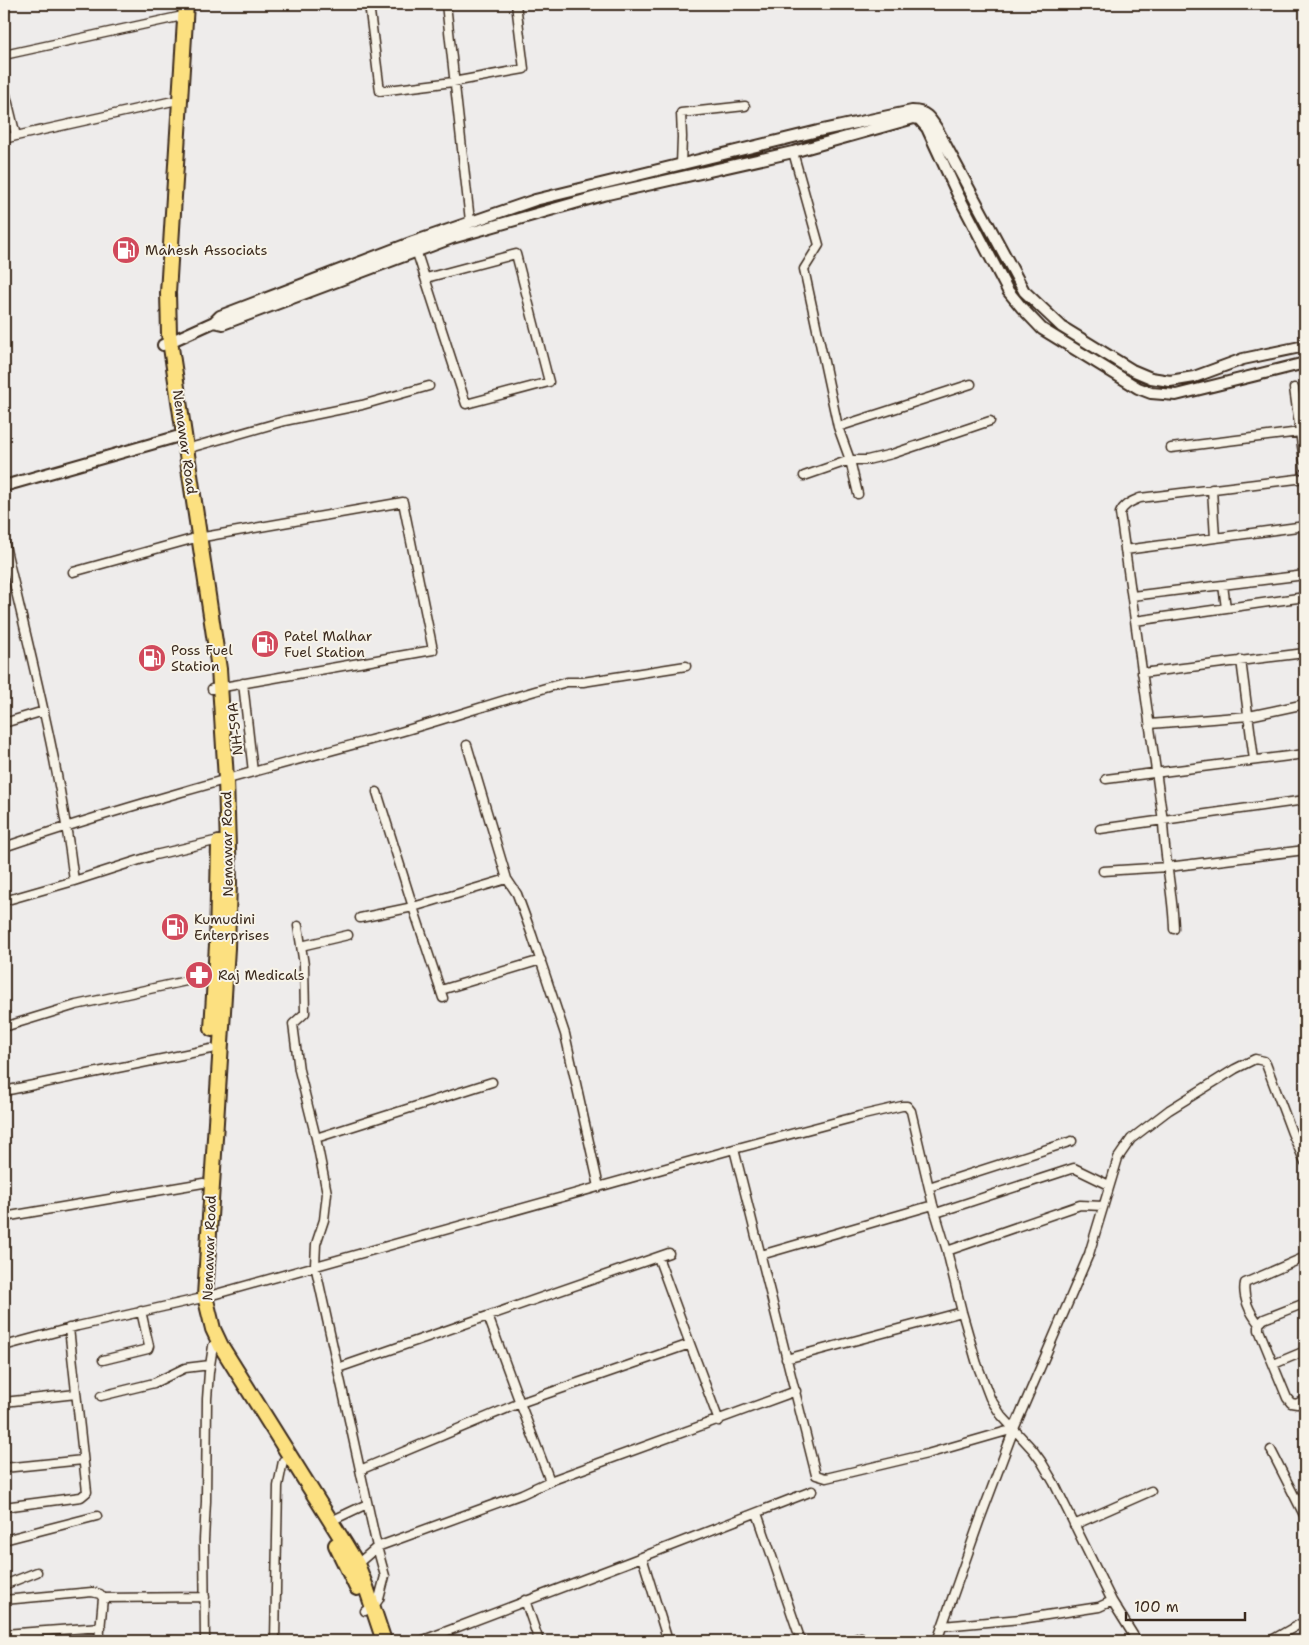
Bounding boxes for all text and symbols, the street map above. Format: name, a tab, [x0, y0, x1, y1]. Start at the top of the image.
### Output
fuel station icon: Mahesh Associats	[111, 235, 141, 265]
place label: Mahesh Associats	[145, 241, 268, 259]
street label: Nemawar Road	[169, 388, 201, 496]
place label: Patel Malhar Fuel Station	[284, 627, 373, 661]
fuel station icon: Patel Malhar Fuel Station	[250, 629, 280, 659]
place label: Poss Fuel Station	[171, 641, 233, 675]
fuel station icon: Poss Fuel Station	[137, 643, 167, 673]
street label: NH-59A	[223, 701, 247, 757]
street label: Nemawar Road	[217, 791, 237, 897]
place label: Kumudini Enterprises	[194, 910, 270, 944]
fuel station icon: Kumudini Enterprises	[160, 912, 190, 942]
pharmacy icon: Raj Medicals	[184, 960, 214, 990]
place label: Raj Medicals	[218, 966, 305, 984]
street label: Nemawar Road	[198, 1195, 220, 1301]
scale bar	[1126, 1590, 1245, 1622]
text: 100 m	[1134, 1597, 1179, 1617]

